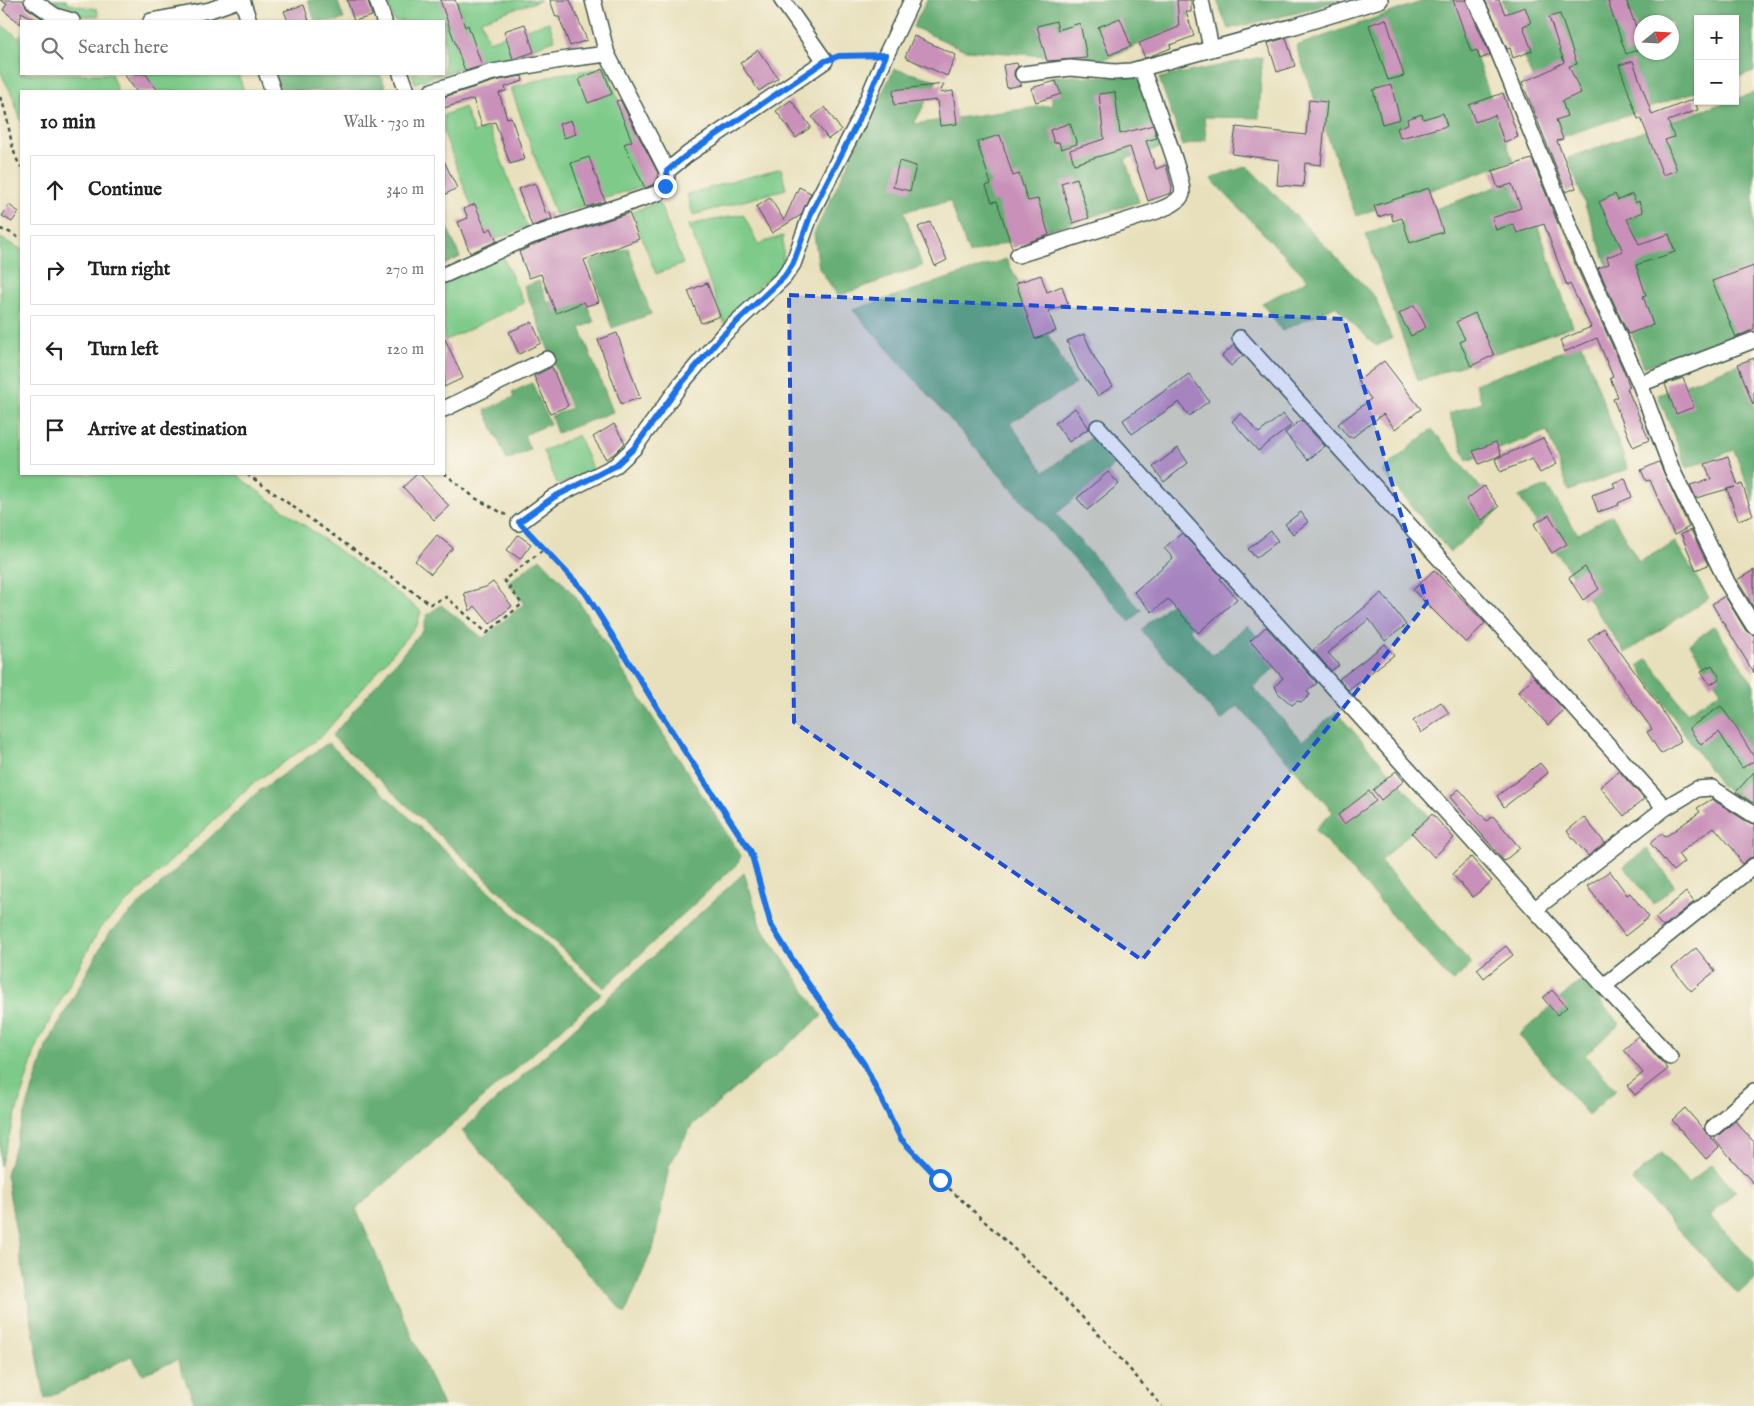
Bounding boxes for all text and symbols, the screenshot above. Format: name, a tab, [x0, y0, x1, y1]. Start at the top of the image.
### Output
north arrow	[1634, 15, 1679, 60]
map controls	[1694, 15, 1739, 105]
button: +	[1694, 15, 1739, 60]
search box	[20, 20, 445, 75]
icon: search	[38, 34, 66, 62]
text: Search here	[78, 36, 169, 60]
button: −	[1694, 60, 1739, 105]
text: 10 min	[40, 109, 96, 136]
text: Walk · 730 m	[343, 113, 425, 133]
route end	[654, 175, 677, 198]
icon: ahead	[41, 176, 69, 204]
text: Continue	[88, 178, 162, 202]
text: 340 m	[386, 180, 424, 200]
icon: right	[41, 256, 69, 284]
text: Turn right	[88, 258, 170, 282]
text: 270 m	[385, 260, 424, 280]
icon: left	[41, 336, 69, 364]
text: Turn left	[88, 338, 159, 362]
text: 120 m	[387, 340, 424, 360]
icon: arrive	[41, 416, 69, 444]
text: Arrive at destination	[88, 418, 247, 442]
route start	[929, 1169, 952, 1192]

